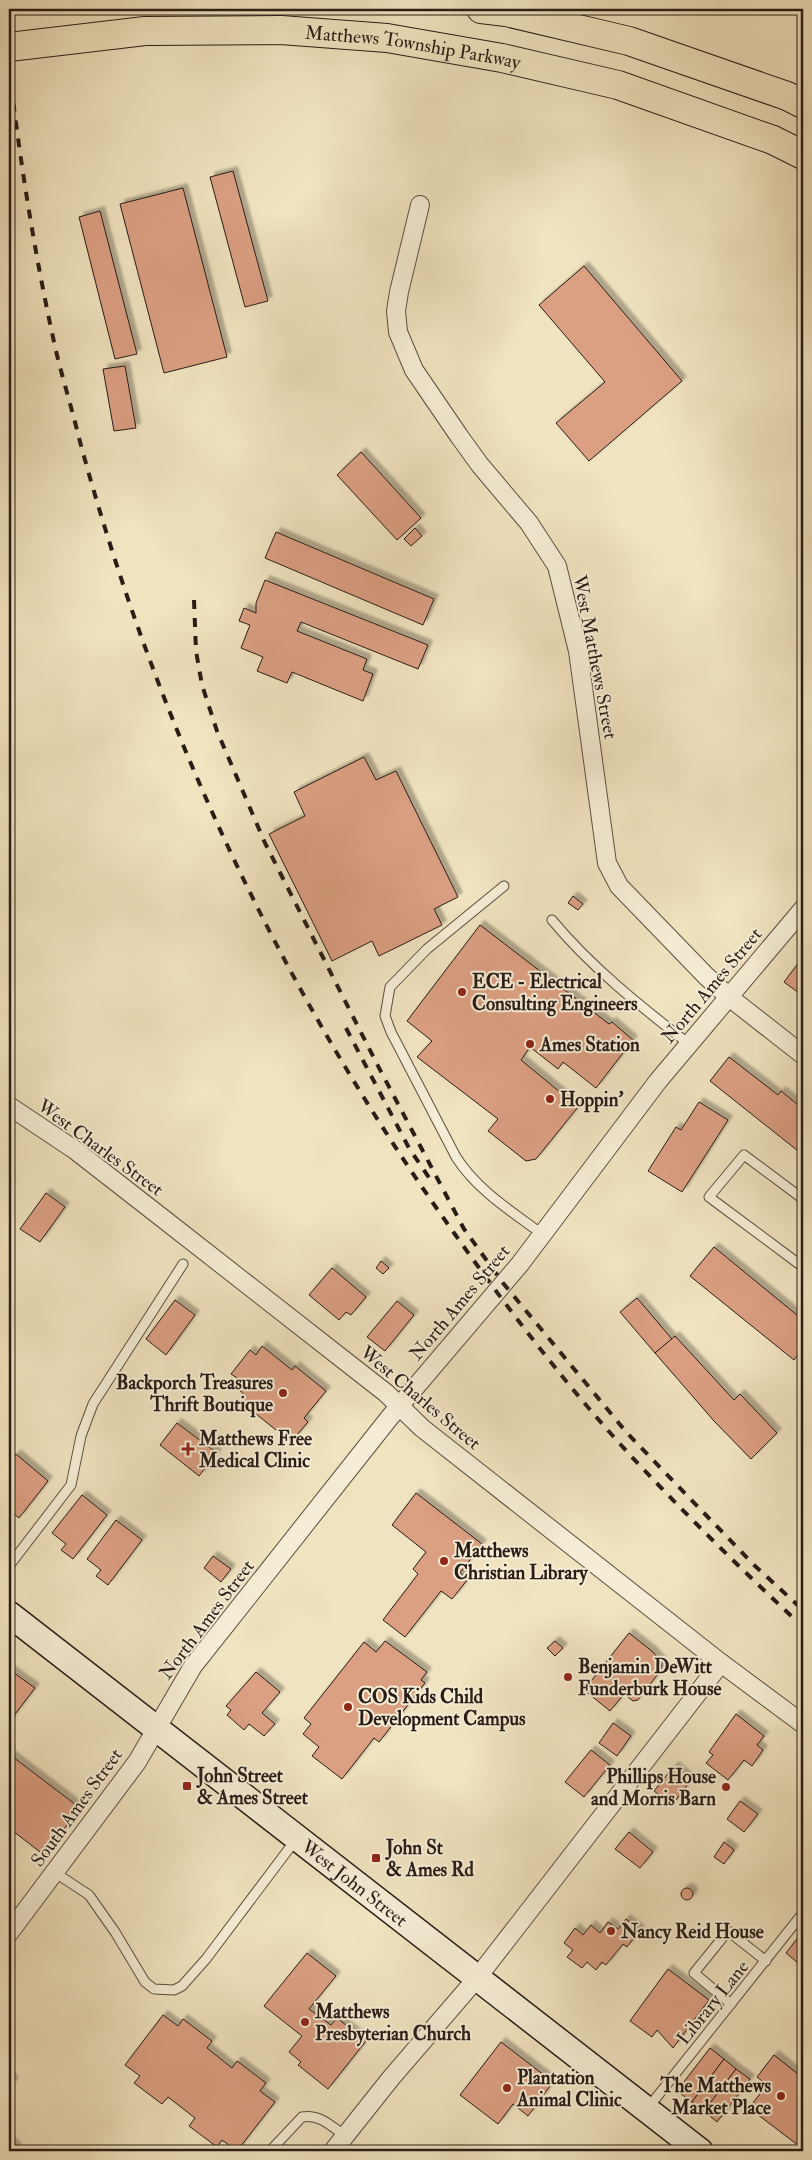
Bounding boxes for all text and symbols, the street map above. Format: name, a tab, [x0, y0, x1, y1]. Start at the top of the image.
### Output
street label: Matthews Township Parkway	[304, 21, 524, 75]
street label: West Matthews Street	[567, 572, 623, 741]
street label: North Ames Street	[656, 923, 767, 1048]
place label: ECE - Electrical Consulting Engineers	[472, 970, 638, 1017]
marker: ECE - Electrical Consulting Engineers	[456, 986, 468, 998]
place label: Ames Station	[539, 1033, 640, 1057]
marker: Ames Station	[524, 1038, 536, 1050]
place label: Hoppin'	[560, 1088, 623, 1113]
street label: West Charles Street	[32, 1093, 168, 1202]
marker: Hoppin'	[544, 1093, 556, 1105]
street label: North Ames Street	[404, 1240, 515, 1365]
street label: West Charles Street	[354, 1340, 486, 1455]
place label: Backporch Treasures Thrift Boutique	[116, 1371, 273, 1418]
marker: Backporch Treasures Thrift Boutique	[277, 1387, 289, 1399]
place label: Matthews Free Medical Clinic	[198, 1427, 312, 1473]
marker: Matthews Free Medical Clinic	[181, 1442, 195, 1456]
place label: Matthews Christian Library	[453, 1539, 588, 1586]
street label: North Ames Street	[154, 1555, 260, 1684]
marker: Matthews Christian Library	[438, 1555, 450, 1567]
place label: Benjamin DeWitt Funderburk House	[578, 1655, 721, 1701]
marker: Benjamin DeWitt Funderburk House	[562, 1671, 574, 1683]
place label: COS Kids Child Development Campus	[358, 1685, 526, 1732]
marker: COS Kids Child Development Campus	[342, 1701, 354, 1713]
street label: South Ames Street	[26, 1744, 128, 1872]
place label: John Street & Ames Street	[196, 1764, 309, 1810]
place label: Phillips House and Morris Barn	[591, 1765, 716, 1811]
marker: John Street & Ames Street	[181, 1780, 193, 1792]
marker: Phillips House and Morris Barn	[720, 1781, 732, 1793]
street label: West John Street	[295, 1834, 412, 1932]
place label: John St & Ames Rd	[385, 1836, 475, 1882]
marker: John St & Ames Rd	[370, 1852, 382, 1864]
place label: Nancy Reid House	[620, 1920, 764, 1945]
marker: Nancy Reid House	[605, 1925, 617, 1937]
street label: Library Lane	[671, 1956, 754, 2050]
place label: Matthews Presbyterian Church	[314, 2000, 471, 2047]
marker: Matthews Presbyterian Church	[299, 2016, 311, 2028]
place label: Plantation Animal Clinic	[516, 2066, 622, 2112]
place label: The Matthews Market Place	[659, 2074, 771, 2120]
marker: Plantation Animal Clinic	[501, 2082, 513, 2094]
marker: The Matthews Market Place	[775, 2090, 787, 2102]

